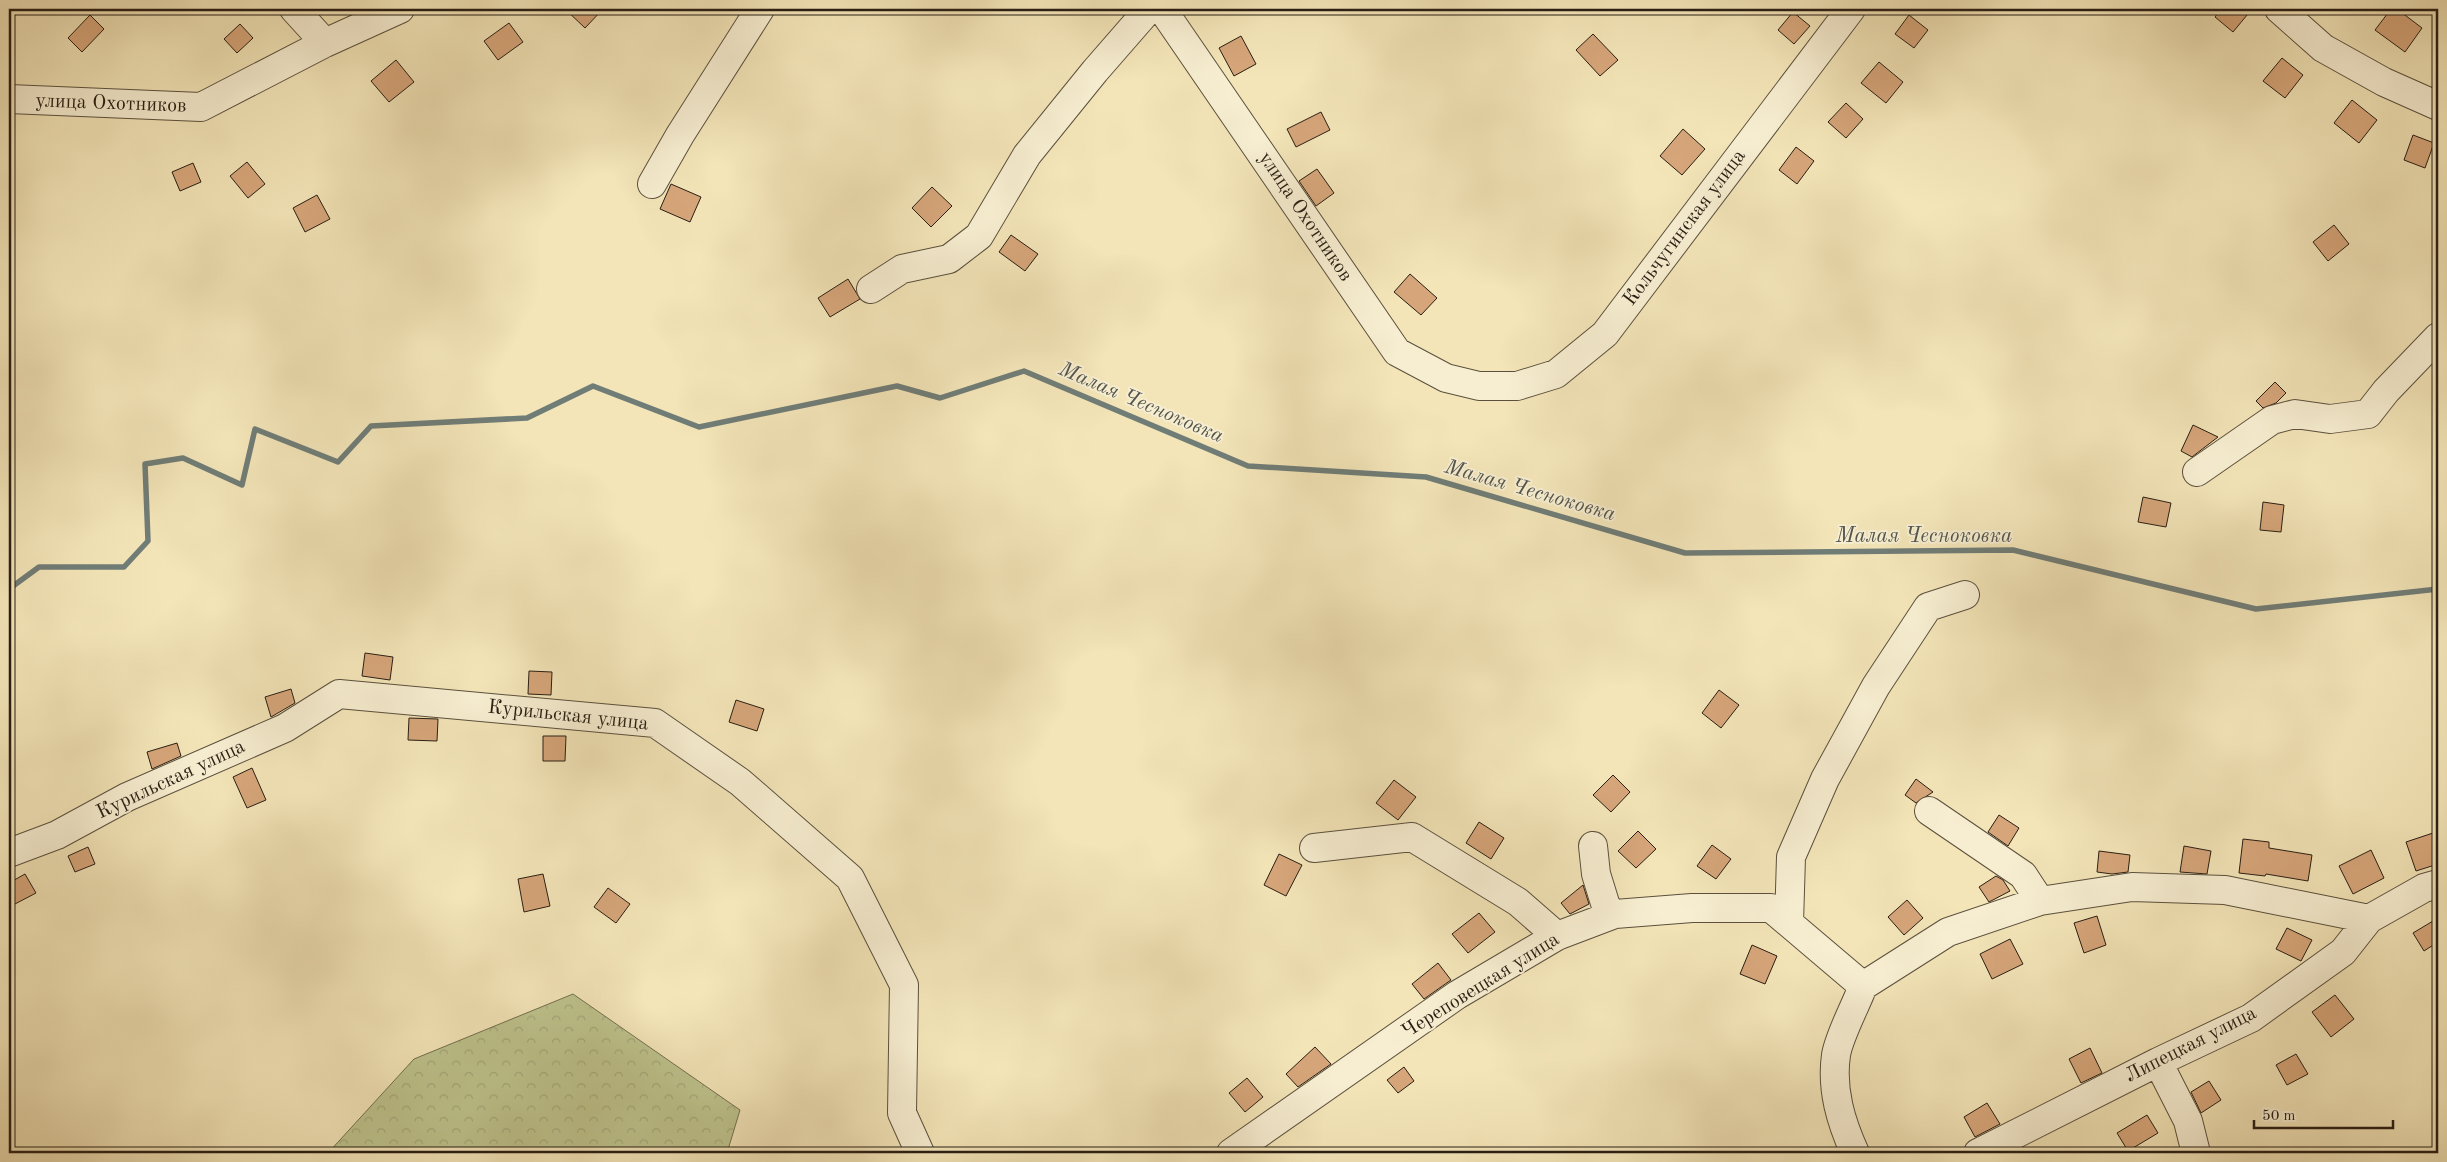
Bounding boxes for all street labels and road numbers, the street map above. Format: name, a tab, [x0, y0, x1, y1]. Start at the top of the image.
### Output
street label: улица Охотников	[35, 91, 187, 117]
street label: Кольчугинская улица	[1620, 146, 1750, 310]
street label: улица Охотников	[1254, 149, 1356, 285]
street label: Курильская улица	[487, 698, 649, 734]
street label: Курильская улица	[94, 737, 249, 823]
street label: Череповецкая улица	[1399, 929, 1563, 1042]
street label: Липецкая улица	[2122, 1003, 2260, 1087]

